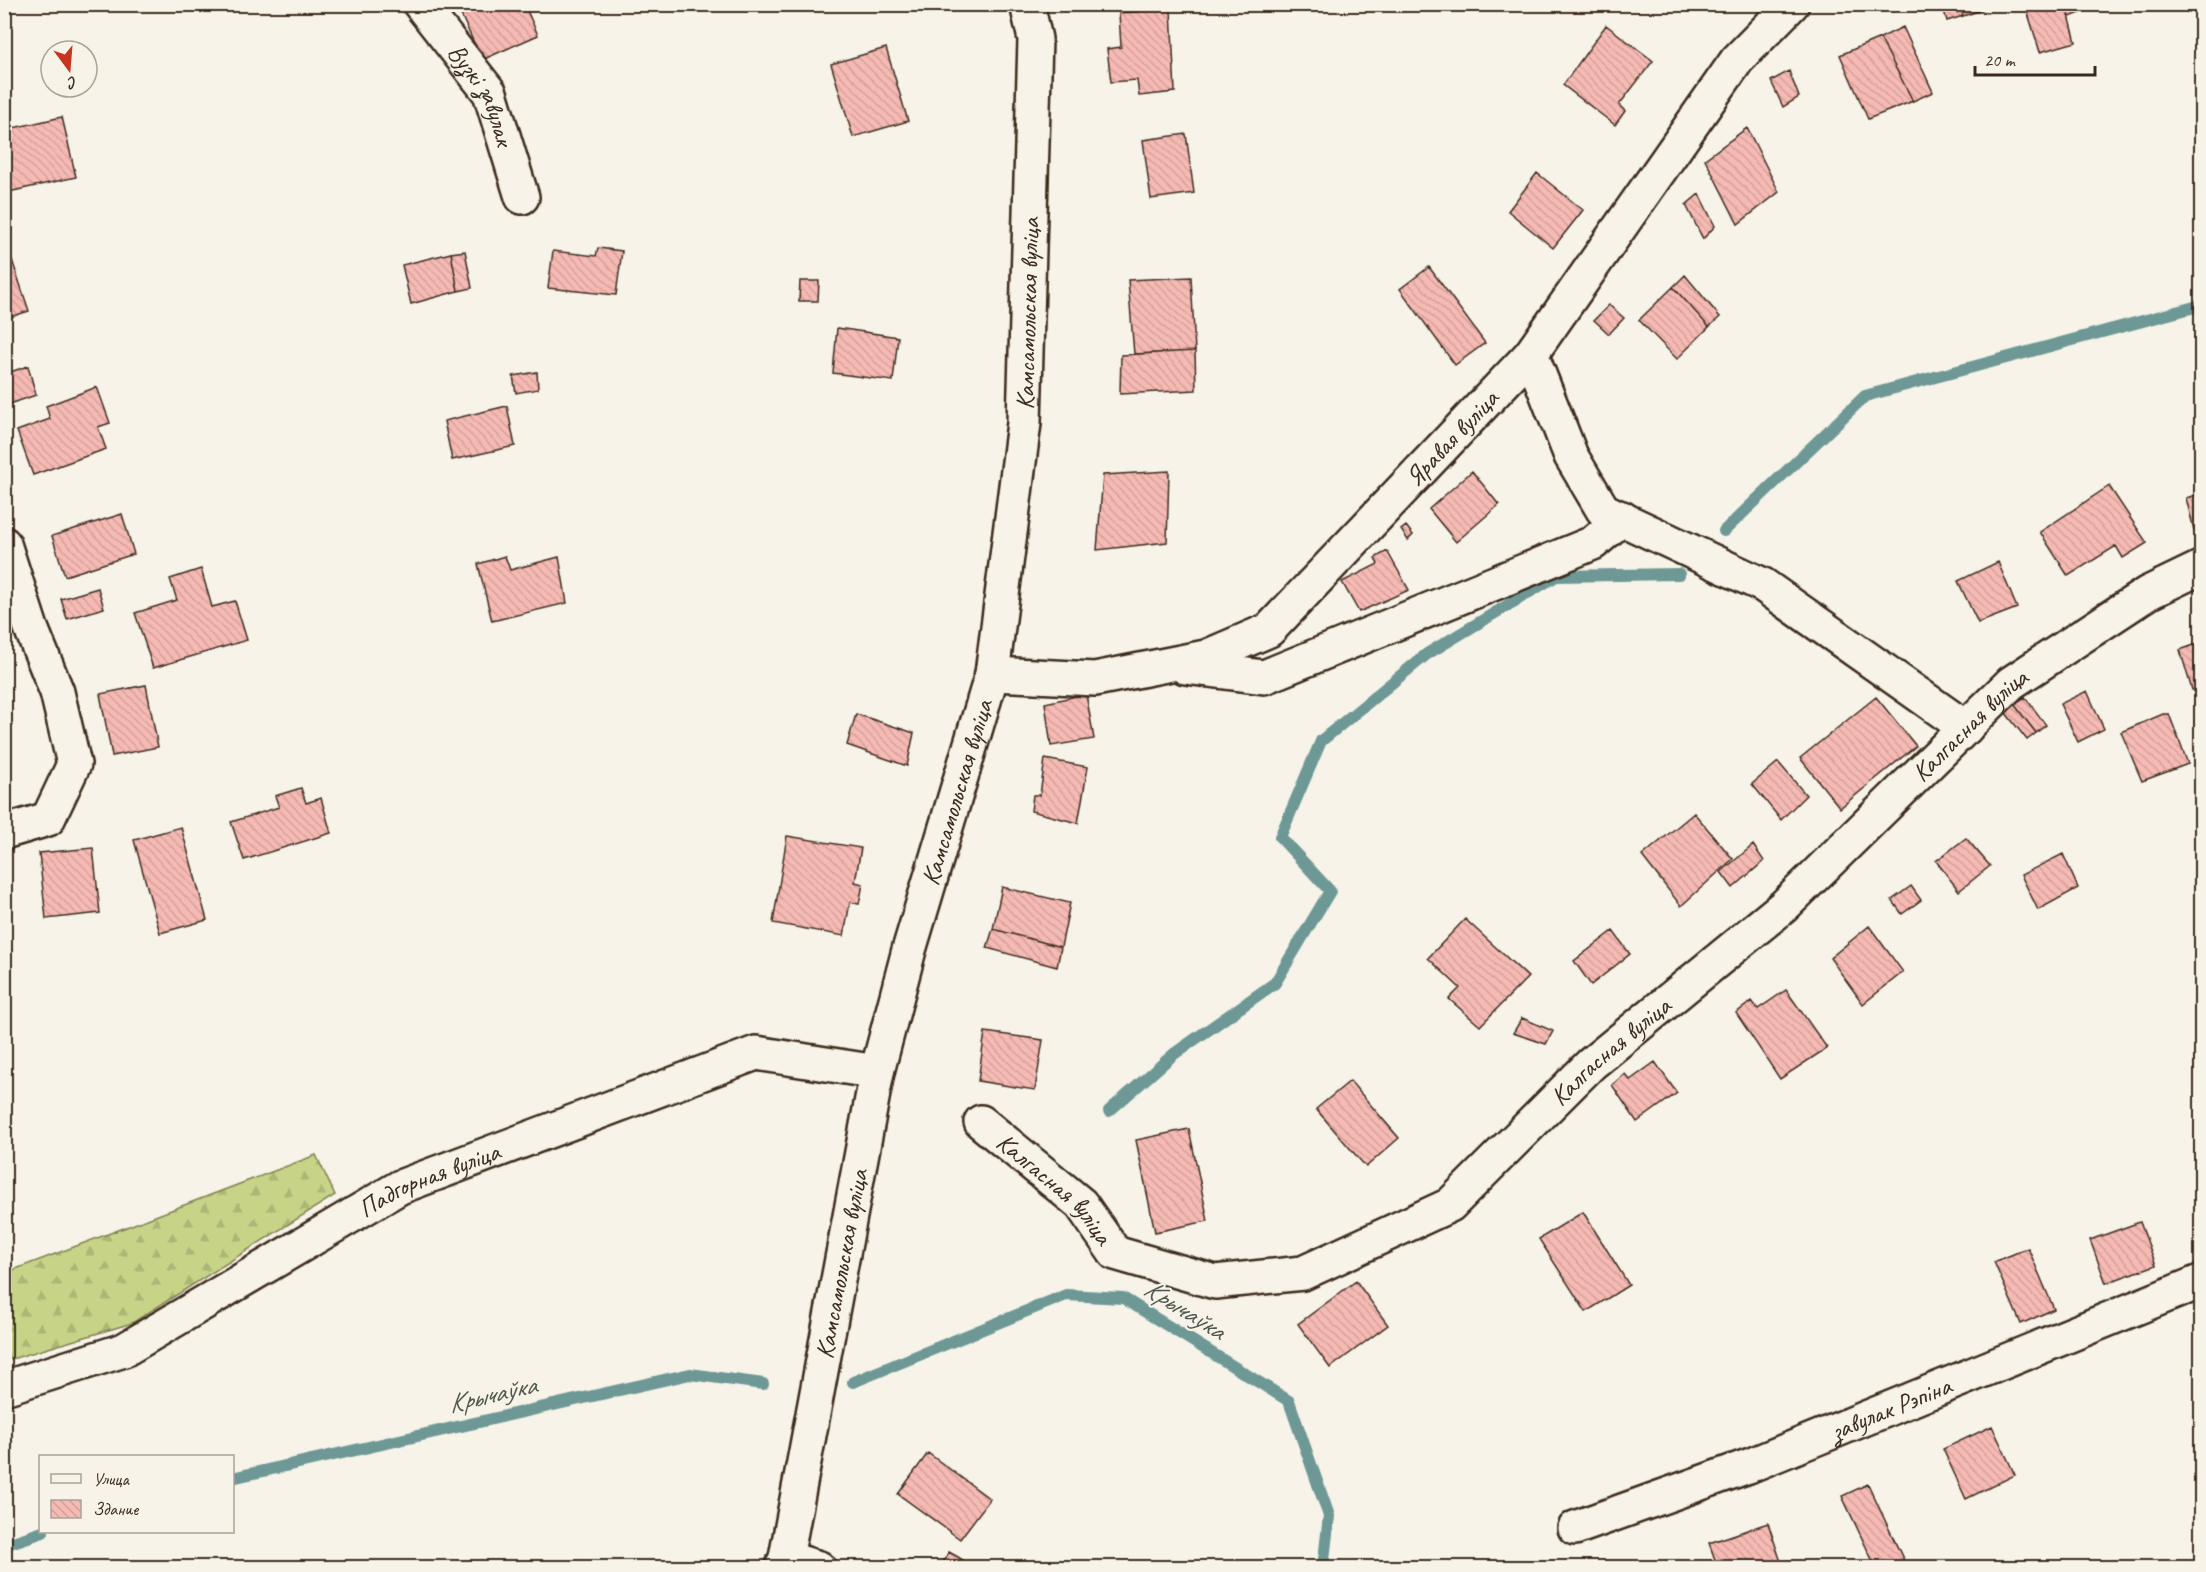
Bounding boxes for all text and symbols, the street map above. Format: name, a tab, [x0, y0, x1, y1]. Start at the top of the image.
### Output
street label: Вузкі завулак	[440, 37, 522, 152]
north arrow	[39, 39, 99, 99]
scale bar	[1975, 39, 2095, 77]
text: 20 m	[1984, 49, 2017, 71]
text: С	[64, 72, 79, 94]
street label: Камсамольская вуліца	[1008, 216, 1047, 410]
street label: Яравая вуліца	[1398, 381, 1507, 493]
street label: Калгасная вуліца	[1905, 660, 2035, 789]
street label: Камсамольская вуліца	[913, 694, 1001, 889]
street label: Калгасная вуліца	[1543, 989, 1679, 1113]
street label: Калгасная вуліца	[990, 1126, 1121, 1252]
street label: Падгорная вуліца	[352, 1134, 506, 1225]
street label: Камсамольская вуліца	[808, 1165, 876, 1361]
water label: Крычаўка	[1138, 1271, 1234, 1348]
water label: Крычаўка	[445, 1367, 541, 1421]
street label: завулак Рэпіна	[1823, 1369, 1958, 1450]
legend	[39, 1455, 234, 1533]
text: Улица	[93, 1468, 130, 1490]
text: Здание	[93, 1498, 139, 1520]

